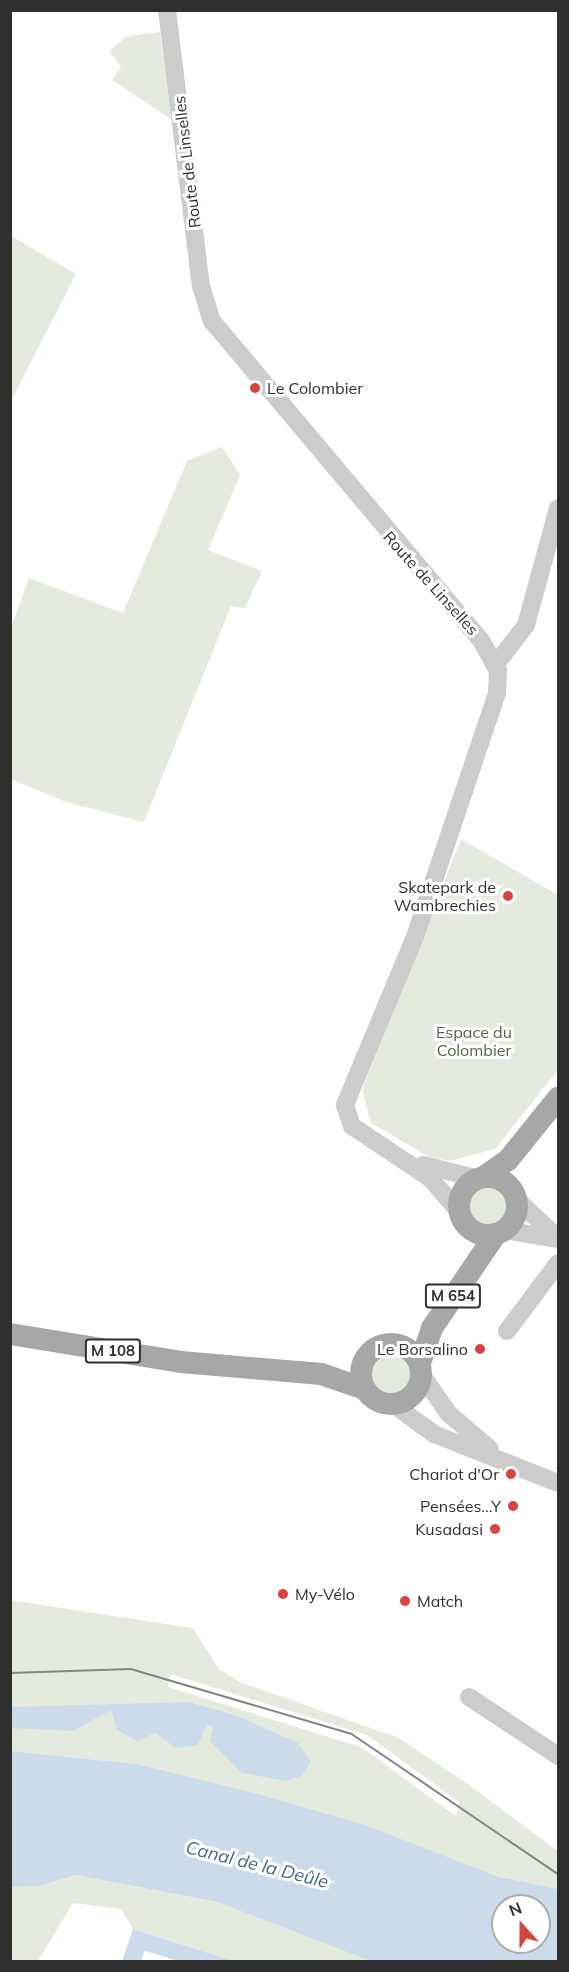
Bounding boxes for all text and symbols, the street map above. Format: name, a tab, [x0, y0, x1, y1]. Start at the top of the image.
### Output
street label: Route de Linselles	[169, 95, 205, 229]
place label: Le Colombier	[267, 378, 363, 398]
marker: Le Colombier	[248, 381, 262, 395]
street label: Route de Linselles	[379, 527, 483, 639]
place label: Skatepark de Wambrechies	[394, 877, 496, 915]
marker: Skatepark de Wambrechies	[501, 889, 515, 903]
park label: Espace du Colombier	[436, 1022, 512, 1060]
road number: M 654	[424, 1284, 482, 1308]
road number: M 108	[84, 1339, 142, 1363]
place label: Le Borsalino	[377, 1339, 468, 1359]
marker: Le Borsalino	[473, 1342, 487, 1356]
place label: Chariot d'Or	[409, 1464, 499, 1484]
marker: Chariot d'Or	[504, 1467, 518, 1481]
place label: Pensées...Y	[420, 1496, 501, 1516]
marker: Pensées...Y	[506, 1499, 520, 1513]
place label: Kusadasi	[415, 1519, 483, 1539]
marker: Kusadasi	[488, 1522, 502, 1536]
place label: My-Vélo	[295, 1584, 355, 1604]
marker: My-Vélo	[276, 1587, 290, 1601]
place label: Match	[417, 1591, 463, 1611]
marker: Match	[398, 1594, 412, 1608]
water label: Canal de la Deûle	[184, 1837, 330, 1893]
north arrow	[491, 1894, 551, 1954]
text: N	[506, 1898, 524, 1921]

